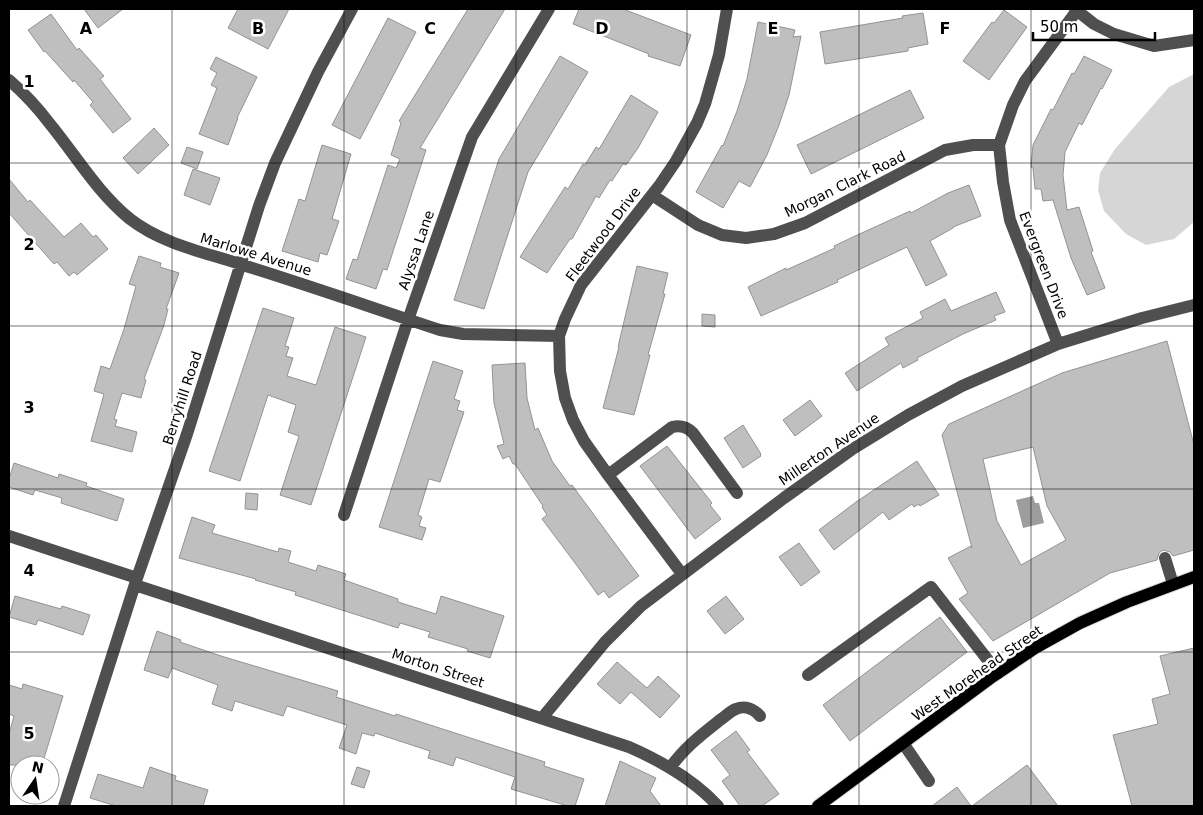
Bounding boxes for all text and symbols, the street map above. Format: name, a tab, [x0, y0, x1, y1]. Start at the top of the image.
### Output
scale bar	[1033, 10, 1156, 42]
text: 50 m	[1040, 18, 1078, 36]
text: A	[80, 19, 93, 38]
text: B	[252, 19, 264, 38]
text: C	[424, 19, 436, 38]
text: D	[595, 19, 609, 38]
text: E	[768, 19, 778, 38]
text: F	[940, 19, 950, 38]
text: 1	[23, 72, 35, 91]
street label: Morgan Clark Road	[782, 148, 908, 220]
street label: Fleetwood Drive	[562, 184, 644, 284]
street label: Alyssa Lane	[395, 208, 437, 292]
street label: Evergreen Drive	[1016, 209, 1072, 321]
street label: Marlowe Avenue	[198, 229, 314, 279]
text: 2	[23, 235, 35, 254]
street label: Berryhill Road	[159, 349, 205, 447]
text: 3	[23, 398, 35, 417]
street label: Millerton Avenue	[776, 410, 882, 488]
text: 4	[23, 561, 35, 580]
street label: West Morehead Street	[909, 622, 1046, 724]
street label: Morton Street	[390, 646, 487, 691]
text: 5	[23, 724, 35, 743]
north arrow	[10, 755, 60, 805]
text: N	[30, 758, 45, 776]

